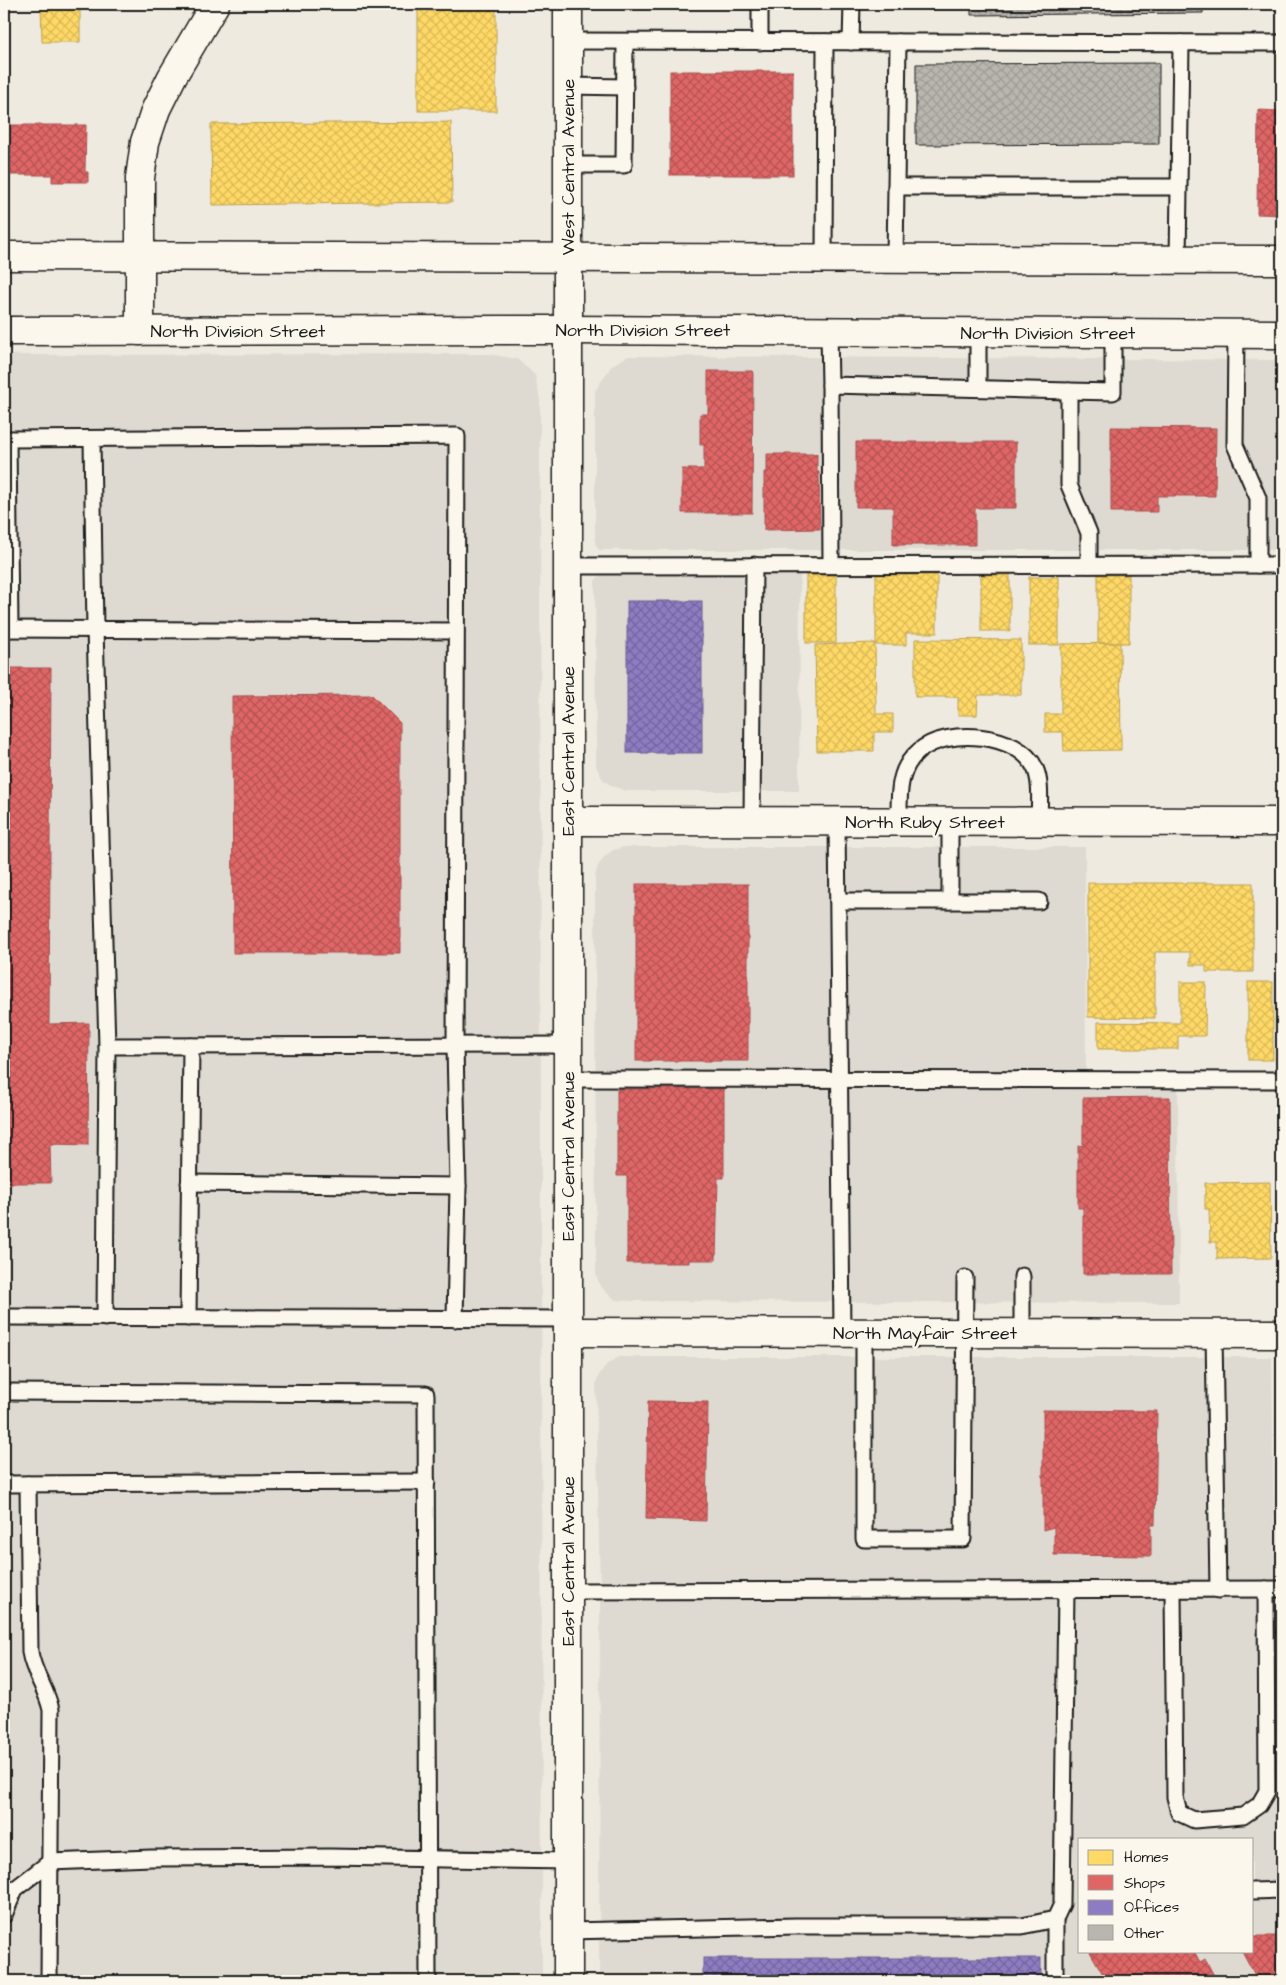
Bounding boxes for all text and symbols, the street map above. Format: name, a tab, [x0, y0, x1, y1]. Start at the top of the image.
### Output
street label: West Central Avenue	[556, 78, 581, 255]
street label: North Division Street	[556, 318, 731, 343]
street label: North Division Street	[151, 319, 326, 344]
street label: North Division Street	[961, 321, 1136, 346]
street label: East Central Avenue	[556, 666, 581, 836]
street label: North Ruby Street	[845, 810, 1005, 836]
street label: East Central Avenue	[556, 1071, 581, 1241]
street label: North Mayfair Street	[833, 1321, 1018, 1347]
street label: East Central Avenue	[556, 1476, 581, 1646]
legend	[1078, 1838, 1254, 1952]
text: Homes	[1124, 1847, 1169, 1868]
text: Shops	[1124, 1873, 1166, 1894]
text: Offices	[1124, 1897, 1180, 1918]
text: Other	[1124, 1923, 1164, 1944]

